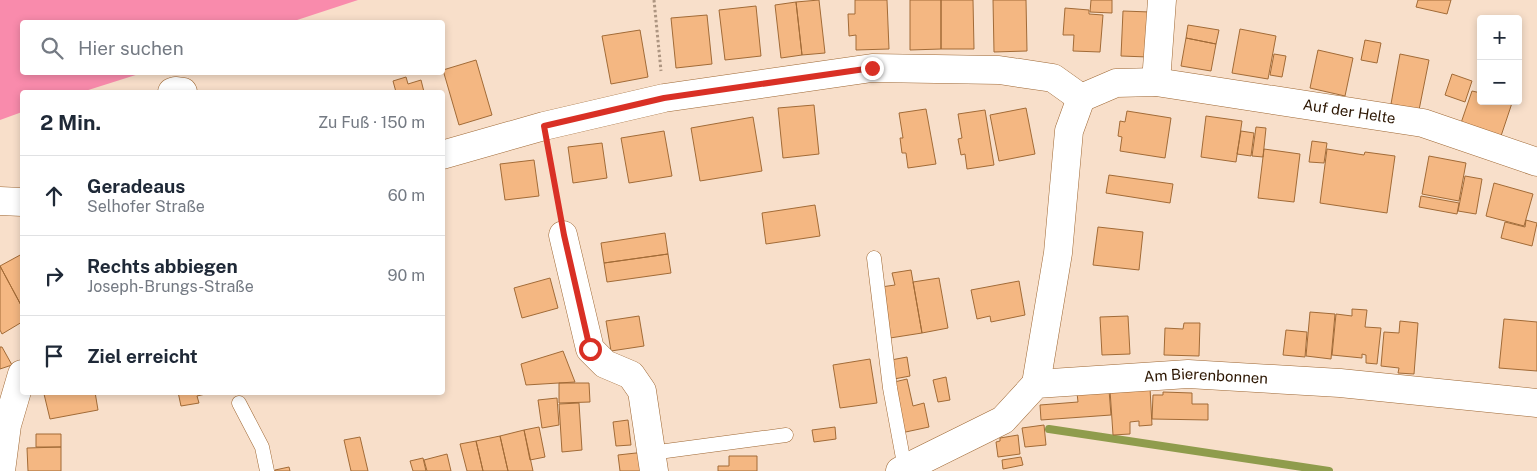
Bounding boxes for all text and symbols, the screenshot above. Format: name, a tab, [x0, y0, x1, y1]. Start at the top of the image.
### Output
map controls	[1477, 15, 1522, 105]
button: +	[1477, 15, 1522, 60]
search box	[20, 20, 445, 75]
icon: search	[38, 34, 66, 62]
text: Hier suchen	[78, 37, 184, 59]
route end	[861, 57, 884, 80]
button: −	[1477, 60, 1522, 105]
street label: Auf der Helte	[1302, 96, 1397, 127]
text: 2 Min.	[40, 110, 101, 135]
text: Zu Fuß · 150 m	[318, 113, 425, 132]
text: Geradeaus	[87, 175, 185, 197]
icon: ahead	[40, 182, 68, 210]
text: 60 m	[388, 186, 425, 205]
text: Selhofer Straße	[87, 197, 205, 216]
text: Rechts abbiegen	[87, 255, 238, 277]
icon: right	[40, 262, 68, 290]
text: 90 m	[388, 266, 425, 285]
text: Joseph-Brungs-Straße	[87, 277, 254, 296]
route start	[579, 338, 602, 361]
icon: arrive	[40, 342, 68, 370]
text: Ziel erreicht	[87, 345, 198, 367]
street label: Am Bierenbonnen	[1143, 365, 1268, 387]

